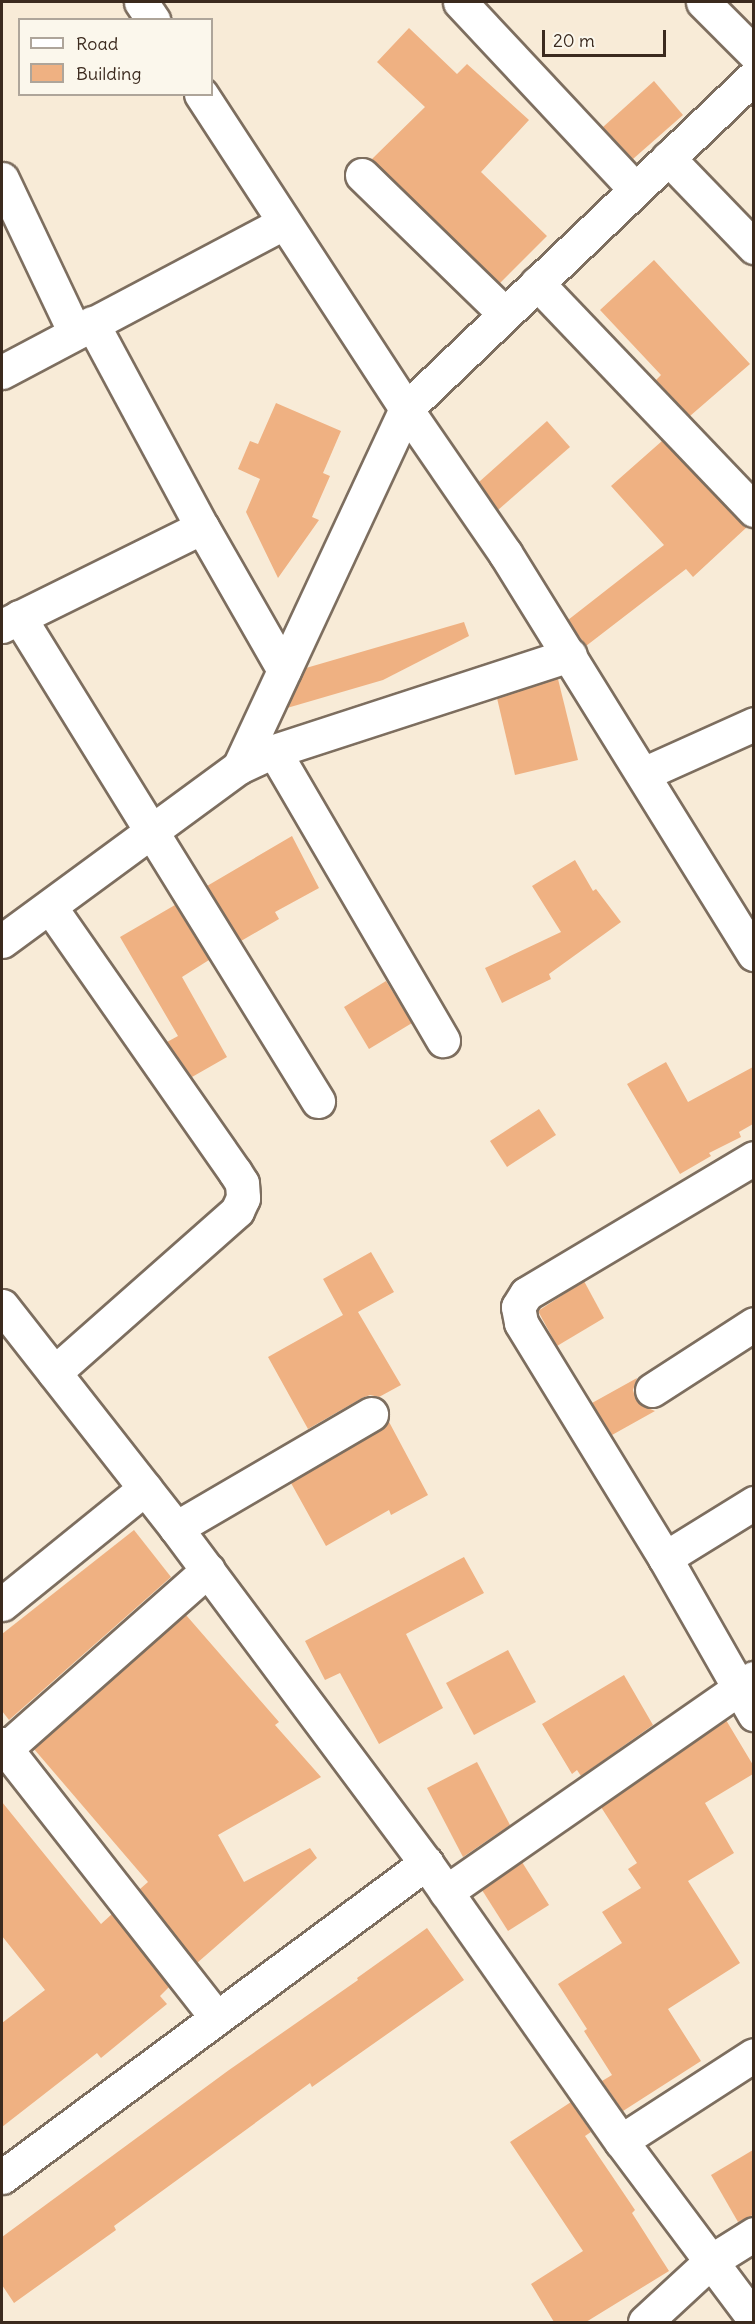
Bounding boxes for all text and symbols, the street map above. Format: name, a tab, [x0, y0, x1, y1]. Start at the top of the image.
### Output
legend	[18, 18, 213, 96]
scale bar	[545, 18, 670, 56]
text: 20 m	[553, 29, 595, 52]
text: Road	[76, 32, 118, 55]
text: Building	[76, 62, 141, 85]

